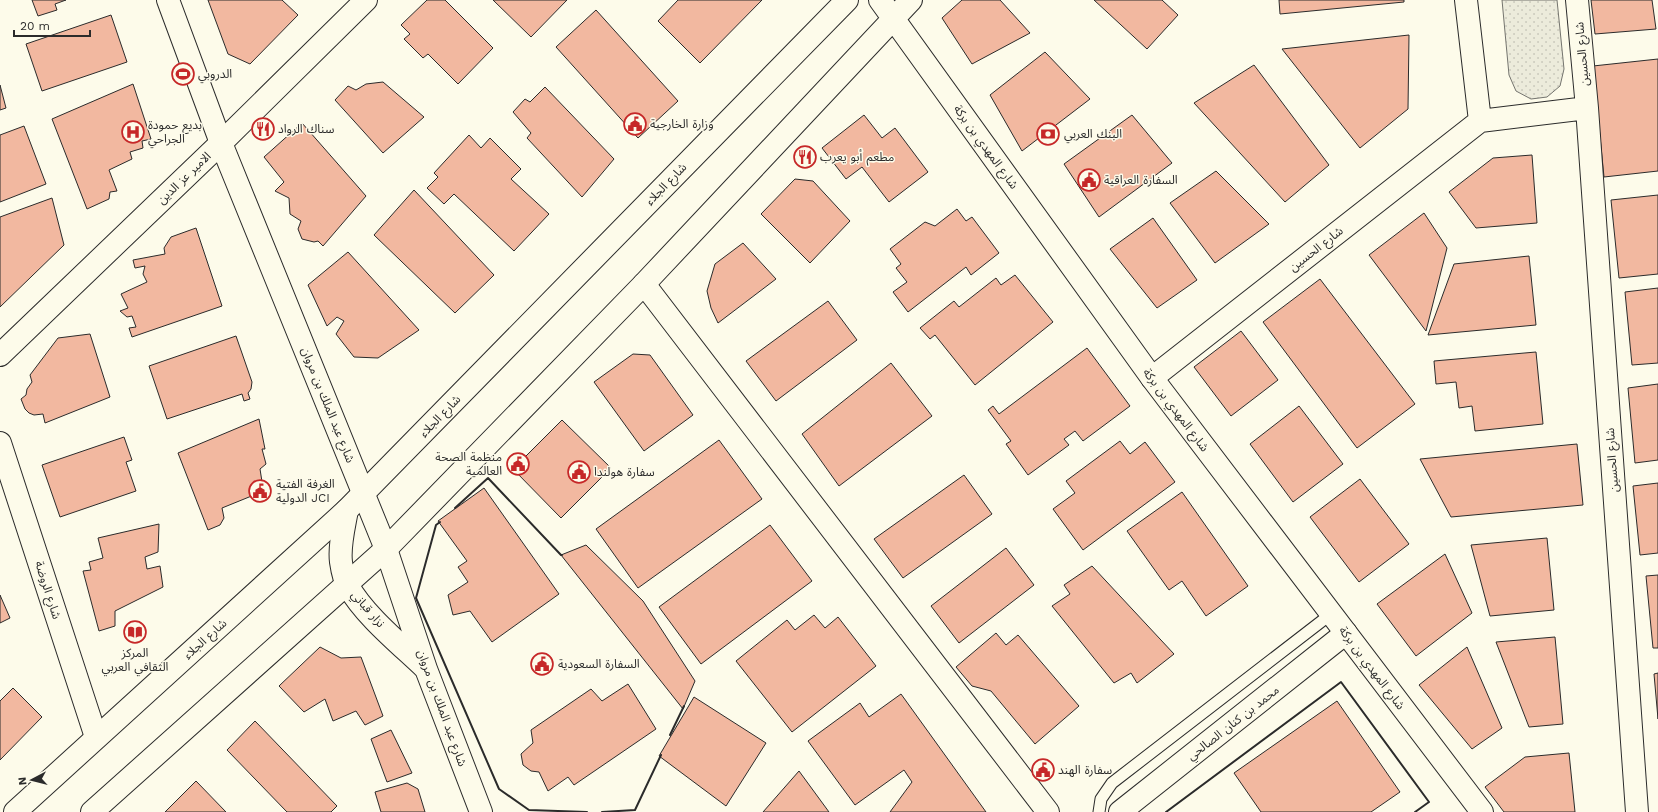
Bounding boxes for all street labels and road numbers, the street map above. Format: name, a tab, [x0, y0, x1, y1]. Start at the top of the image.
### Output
street label: شارع الحسين	[1572, 21, 1594, 87]
street label: شارع المهدي بن بركة	[949, 102, 1021, 193]
street label: الامير عز الدين	[154, 149, 214, 207]
street label: شارع الجلاء	[642, 160, 691, 209]
street label: شارع الحسين	[1286, 224, 1347, 276]
street label: شارع عبد الملك بن مروان	[297, 345, 358, 466]
street label: شارع المهدي بن بركة	[1138, 366, 1212, 456]
street label: شارع الجلاء	[416, 392, 465, 441]
street label: شارع الحسين	[1603, 427, 1623, 493]
street label: شارع الروضة	[30, 559, 64, 621]
street label: نزار قباني	[346, 588, 388, 632]
street label: شارع الجلاء	[181, 616, 231, 663]
street label: شارع المهدي بن بركة	[1334, 624, 1408, 714]
street label: شارع عبد الملك بن مروان	[412, 648, 470, 769]
street label: محمد بن كنان الصالحي	[1184, 683, 1283, 765]

